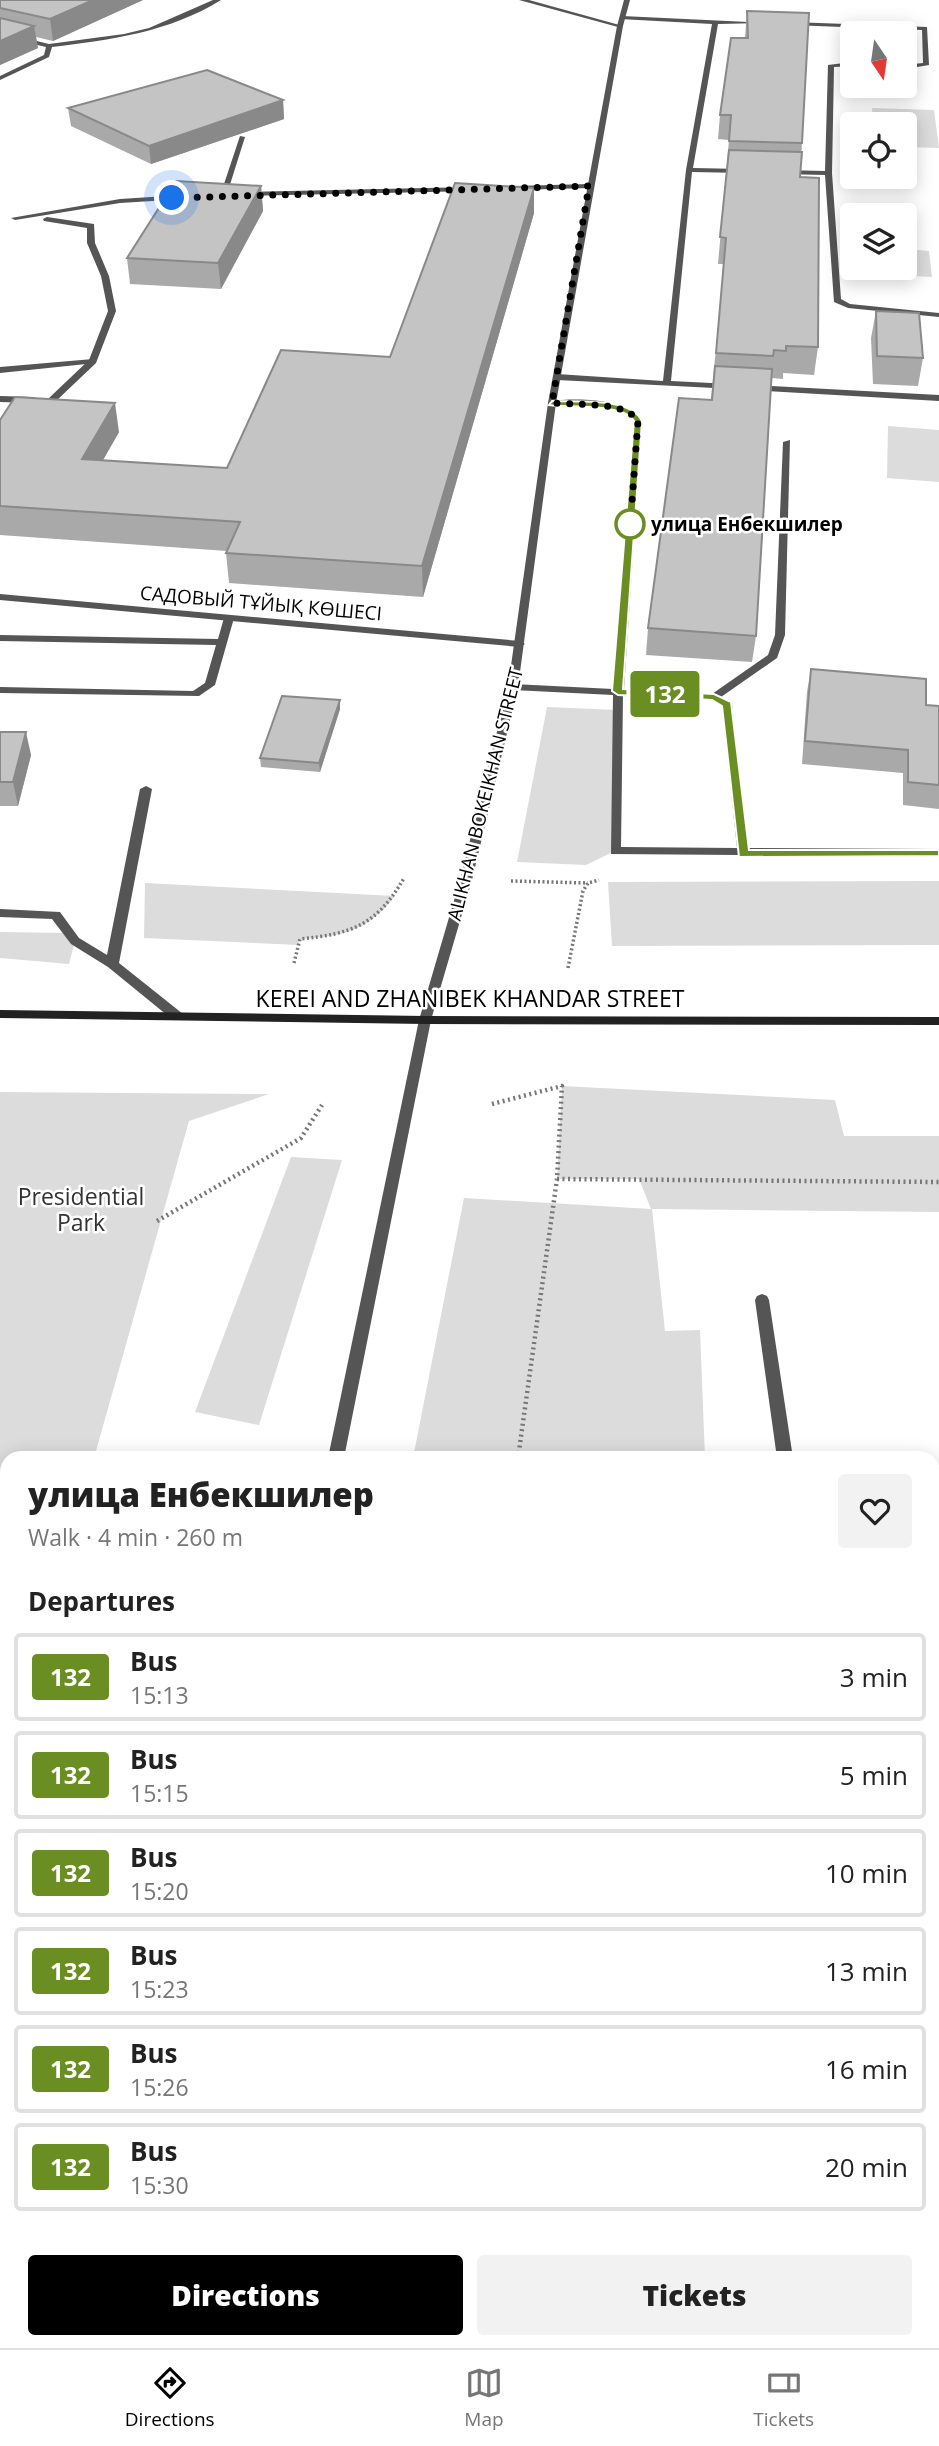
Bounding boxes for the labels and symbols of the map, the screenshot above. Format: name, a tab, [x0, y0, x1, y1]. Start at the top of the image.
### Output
north arrow	[840, 21, 917, 98]
your location	[154, 180, 189, 215]
marker: улица Енбекшилер	[615, 509, 645, 539]
place label: улица Енбекшилер	[651, 511, 843, 537]
street label: САДОВЫЙ ТҰЙЫҚ КӨШЕСІ	[139, 579, 383, 627]
street label: ALIKHAN BOKEIKHAN STREET	[441, 664, 529, 923]
line badge: 132	[625, 671, 705, 717]
street label: KEREI AND ZHANIBEK KHANDAR STREET	[256, 982, 685, 1014]
park label: Presidential Park	[18, 1180, 144, 1238]

